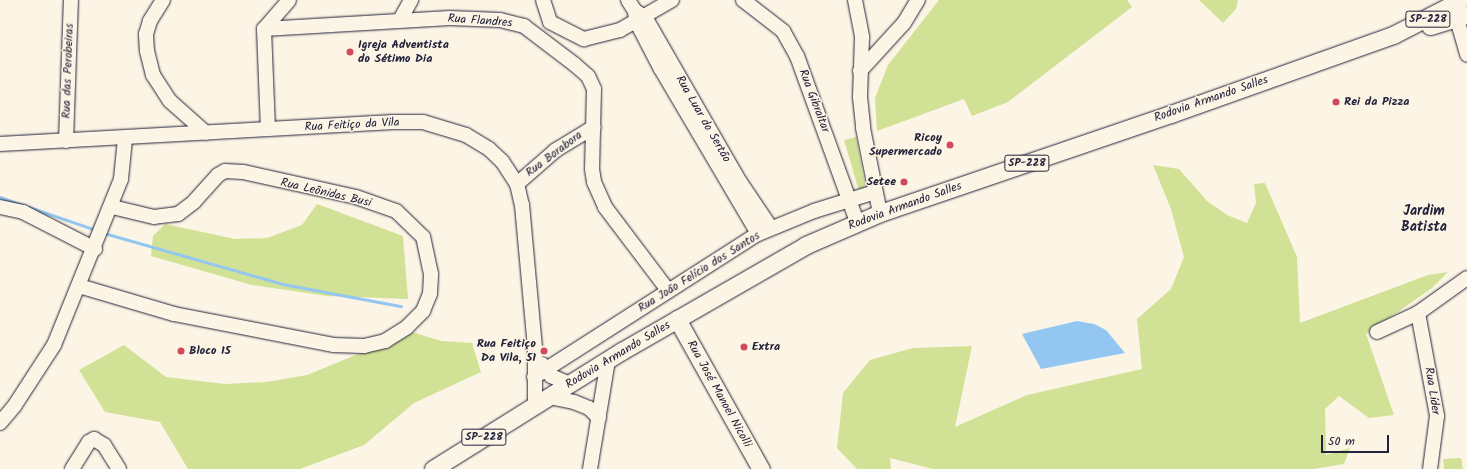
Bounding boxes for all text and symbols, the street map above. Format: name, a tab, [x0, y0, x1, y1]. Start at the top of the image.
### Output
road number: SP-228	[1405, 10, 1451, 28]
street label: Rua Flandres	[447, 12, 513, 30]
street label: Rua das Perobeiras	[59, 23, 77, 119]
place label: Igreja Adventista do Sétimo Dia	[358, 38, 449, 66]
marker: Igreja Adventista do Sétimo Dia	[345, 47, 355, 57]
street label: Rua Gibraltar	[795, 67, 833, 135]
street label: Rua Luar do Sertão	[672, 73, 734, 165]
street label: Rodovia Armando Salles	[1152, 73, 1270, 125]
place label: Rei da Pizza	[1344, 95, 1409, 109]
marker: Rei da Pizza	[1331, 97, 1341, 107]
street label: Rua Feitiço da Vila	[304, 115, 400, 135]
street label: Rua Borabora	[523, 128, 585, 180]
place label: Ricoy Supermercado	[869, 131, 942, 159]
marker: Ricoy Supermercado	[945, 140, 955, 150]
road number: SP-228	[1004, 154, 1050, 172]
place label: Setee	[866, 175, 896, 189]
street label: Rua Leônidas Busi	[279, 176, 373, 210]
marker: Setee	[899, 177, 909, 187]
street label: Rodovia Armando Salles	[846, 179, 964, 233]
district label: Jardim Batista	[1401, 203, 1447, 236]
street label: Rua João Felício dos Santos	[635, 229, 763, 315]
street label: Rodovia Armando Salles	[563, 318, 673, 392]
place label: Rua Feitiço Da Vila, 51	[477, 337, 536, 365]
street label: Rua José Manoel Nicolli	[684, 338, 754, 450]
place label: Extra	[752, 340, 780, 354]
marker: Extra	[739, 342, 749, 352]
place label: Bloco 15	[189, 344, 231, 358]
marker: Bloco 15	[176, 346, 186, 356]
marker: Rua Feitiço Da Vila, 51	[539, 346, 549, 356]
street label: Rua Líder	[1421, 366, 1443, 416]
scale bar	[1323, 427, 1391, 453]
road number: SP-228	[461, 428, 507, 446]
text: 50 m	[1328, 432, 1355, 451]

